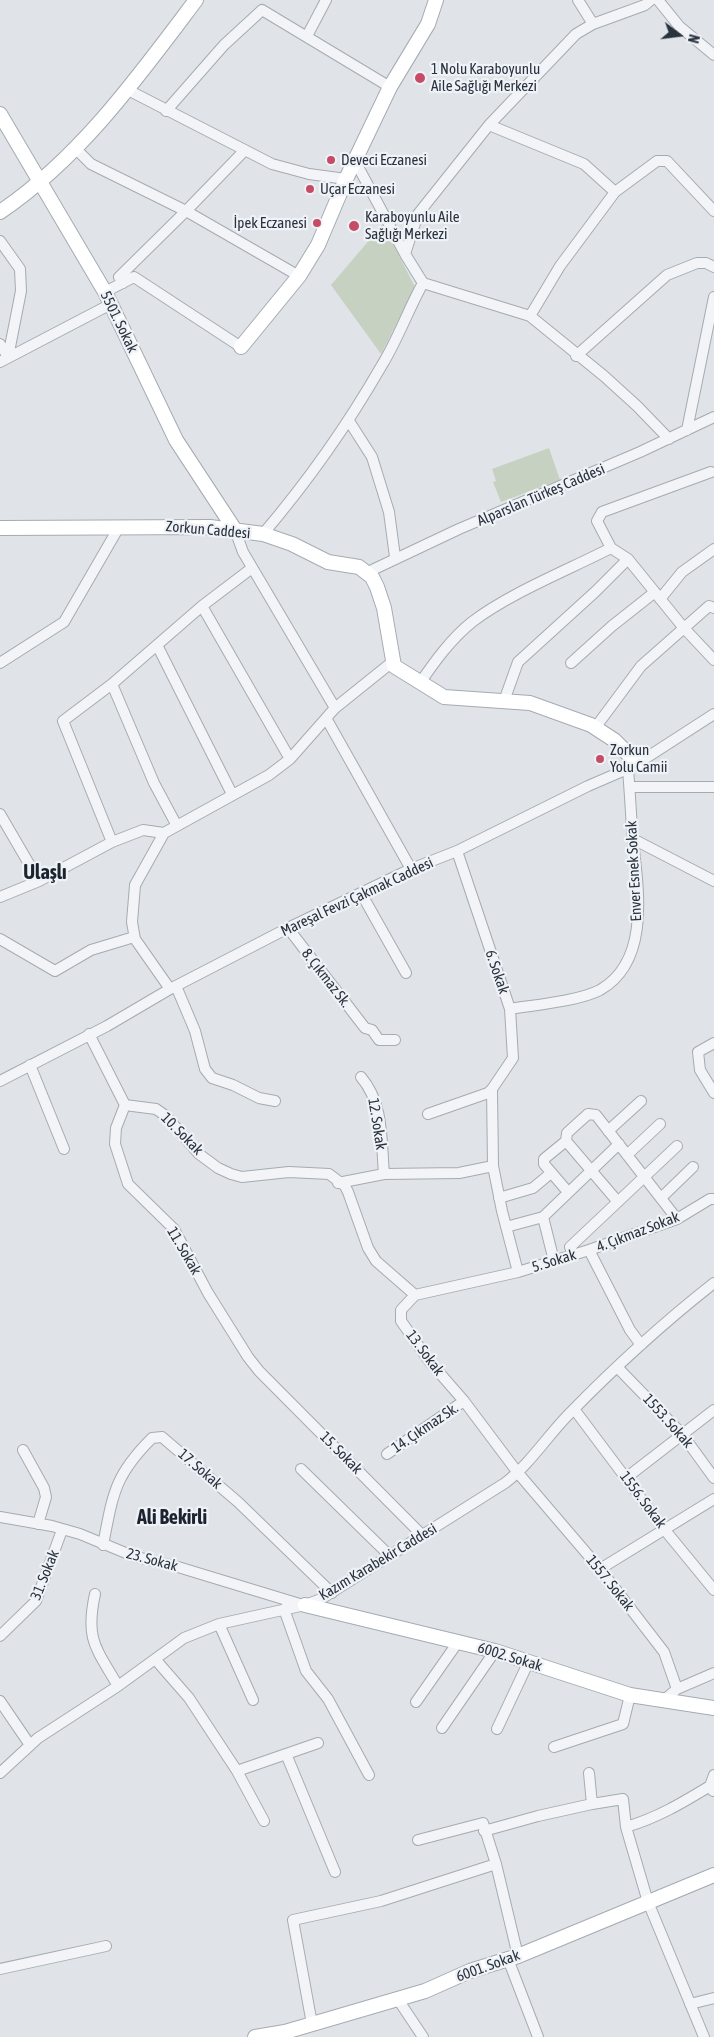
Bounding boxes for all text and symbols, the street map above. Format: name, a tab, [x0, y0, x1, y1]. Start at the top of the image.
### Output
north arrow	[654, 10, 704, 60]
text: N	[685, 33, 702, 45]
place label: 1 Nolu Karaboyunlu Aile Sağlığı Merkezi	[431, 60, 540, 95]
marker: 1 Nolu Karaboyunlu Aile Sağlığı Merkezi	[413, 71, 427, 85]
place label: Deveci Eczanesi	[341, 151, 427, 169]
marker: Deveci Eczanesi	[325, 154, 337, 166]
place label: Uçar Eczanesi	[320, 180, 395, 198]
marker: Uçar Eczanesi	[304, 183, 316, 195]
place label: Karaboyunlu Aile Sağlığı Merkezi	[365, 208, 460, 243]
place label: İpek Eczanesi	[233, 214, 307, 232]
marker: İpek Eczanesi	[311, 217, 323, 229]
marker: Karaboyunlu Aile Sağlığı Merkezi	[347, 219, 361, 233]
street label: 5501. Sokak	[96, 288, 142, 356]
street label: Alparslan Türkeş Caddesi	[474, 460, 608, 530]
street label: Zorkun Caddesi	[165, 517, 251, 543]
place label: Zorkun Yolu Camii	[610, 741, 668, 776]
marker: Zorkun Yolu Camii	[594, 753, 606, 765]
street label: Enver Esnek Sokak	[622, 820, 646, 922]
street label: Mareşal Fevzi Çakmak Caddesi	[278, 854, 436, 940]
district label: Ulaşlı	[23, 861, 67, 885]
street label: 8. Çıkmaz Sk.	[298, 945, 354, 1011]
street label: 6. Sokak	[481, 948, 513, 996]
street label: 12. Sokak	[364, 1097, 390, 1151]
street label: 10. Sokak	[157, 1109, 207, 1159]
street label: 4. Çıkmaz Sokak	[594, 1208, 682, 1256]
street label: 11. Sokak	[163, 1224, 205, 1278]
street label: 5. Sokak	[530, 1246, 578, 1276]
street label: 13. Sokak	[402, 1327, 448, 1379]
street label: 1553. Sokak	[639, 1390, 697, 1452]
street label: 14. Çıkmaz Sk.	[388, 1399, 462, 1457]
street label: 15. Sokak	[316, 1428, 366, 1478]
street label: 17. Sokak	[174, 1445, 226, 1493]
street label: 1556. Sokak	[616, 1468, 670, 1532]
district label: Ali Bekirli	[137, 1506, 207, 1530]
street label: Kazım Karabekir Caddesi	[316, 1520, 440, 1604]
street label: 23. Sokak	[124, 1545, 180, 1575]
street label: 31. Sokak	[27, 1547, 63, 1603]
street label: 1557. Sokak	[582, 1552, 638, 1614]
street label: 6002. Sokak	[476, 1639, 544, 1675]
street label: 6001. Sokak	[454, 1946, 522, 1986]

